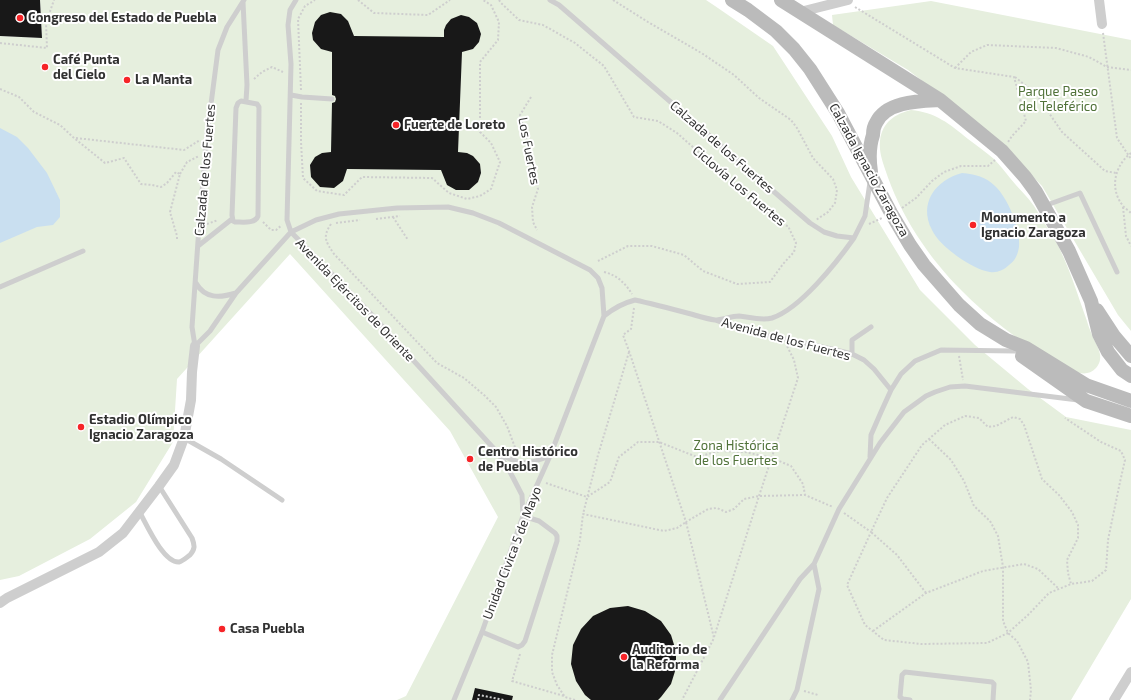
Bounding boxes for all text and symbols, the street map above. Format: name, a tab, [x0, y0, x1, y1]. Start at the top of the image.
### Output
place label: Congreso del Estado de Puebla	[28, 10, 217, 26]
marker: Congreso del Estado de Puebla	[15, 13, 25, 23]
place label: Café Punta del Cielo	[53, 52, 120, 83]
marker: Café Punta del Cielo	[40, 62, 50, 72]
place label: La Manta	[135, 72, 192, 88]
marker: La Manta	[122, 75, 132, 85]
park label: Parque Paseo del Teleférico	[1018, 84, 1098, 115]
street label: Calzada de los Fuertes	[667, 98, 777, 196]
street label: Calzada Ignacio Zaragoza	[826, 101, 912, 239]
street label: Calzada de los Fuertes	[191, 103, 219, 237]
street label: Los Fuertes	[515, 116, 543, 186]
place label: Fuerte de Loreto	[404, 117, 505, 133]
marker: Fuerte de Loreto	[391, 120, 401, 130]
street label: Ciclovía Los Fuertes	[689, 142, 789, 230]
place label: Monumento a Ignacio Zaragoza	[981, 210, 1086, 241]
marker: Monumento a Ignacio Zaragoza	[968, 220, 978, 230]
street label: Avenida Ejércitos de Oriente	[292, 235, 418, 365]
street label: Avenida de los Fuertes	[720, 314, 852, 364]
place label: Estadio Olímpico Ignacio Zaragoza	[89, 412, 194, 443]
marker: Estadio Olímpico Ignacio Zaragoza	[76, 422, 86, 432]
park label: Zona Histórica de los Fuertes	[693, 438, 779, 469]
place label: Centro Histórico de Puebla	[478, 444, 578, 475]
marker: Centro Histórico de Puebla	[465, 454, 475, 464]
street label: Unidad Civica 5 de Mayo	[479, 484, 545, 622]
place label: Casa Puebla	[230, 621, 305, 637]
marker: Casa Puebla	[217, 624, 227, 634]
place label: Auditorio de la Reforma	[632, 642, 707, 673]
marker: Auditorio de la Reforma	[619, 652, 629, 662]

